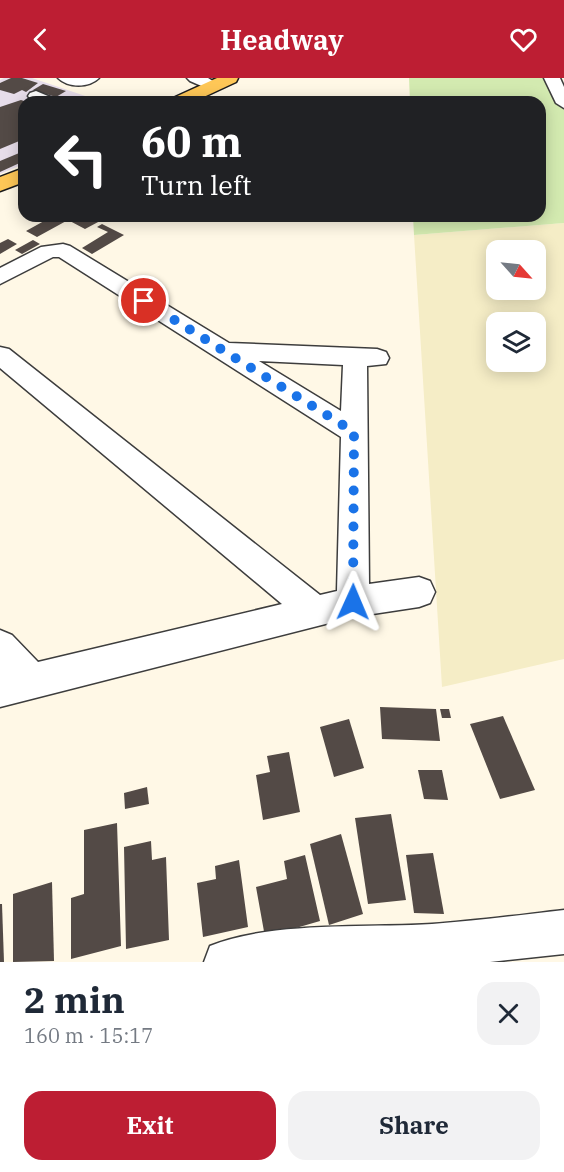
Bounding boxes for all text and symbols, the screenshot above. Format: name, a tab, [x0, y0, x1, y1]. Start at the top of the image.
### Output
text: Headway	[220, 22, 344, 57]
icon: back	[24, 23, 57, 56]
icon: heart	[507, 23, 540, 56]
text: 60 m	[141, 114, 242, 169]
icon: left	[42, 120, 120, 198]
text: Turn left	[141, 167, 252, 202]
north arrow	[486, 240, 546, 300]
map controls	[486, 240, 546, 372]
pin	[118, 275, 169, 326]
icon: arrive	[127, 284, 160, 317]
button: layers	[486, 312, 546, 372]
position arrow	[321, 570, 385, 634]
text: 2 min	[24, 976, 125, 1023]
button: close	[477, 982, 540, 1045]
text: 160 m · 15:17	[24, 1022, 153, 1049]
button: Exit	[24, 1091, 276, 1160]
button: Share	[288, 1091, 540, 1160]

